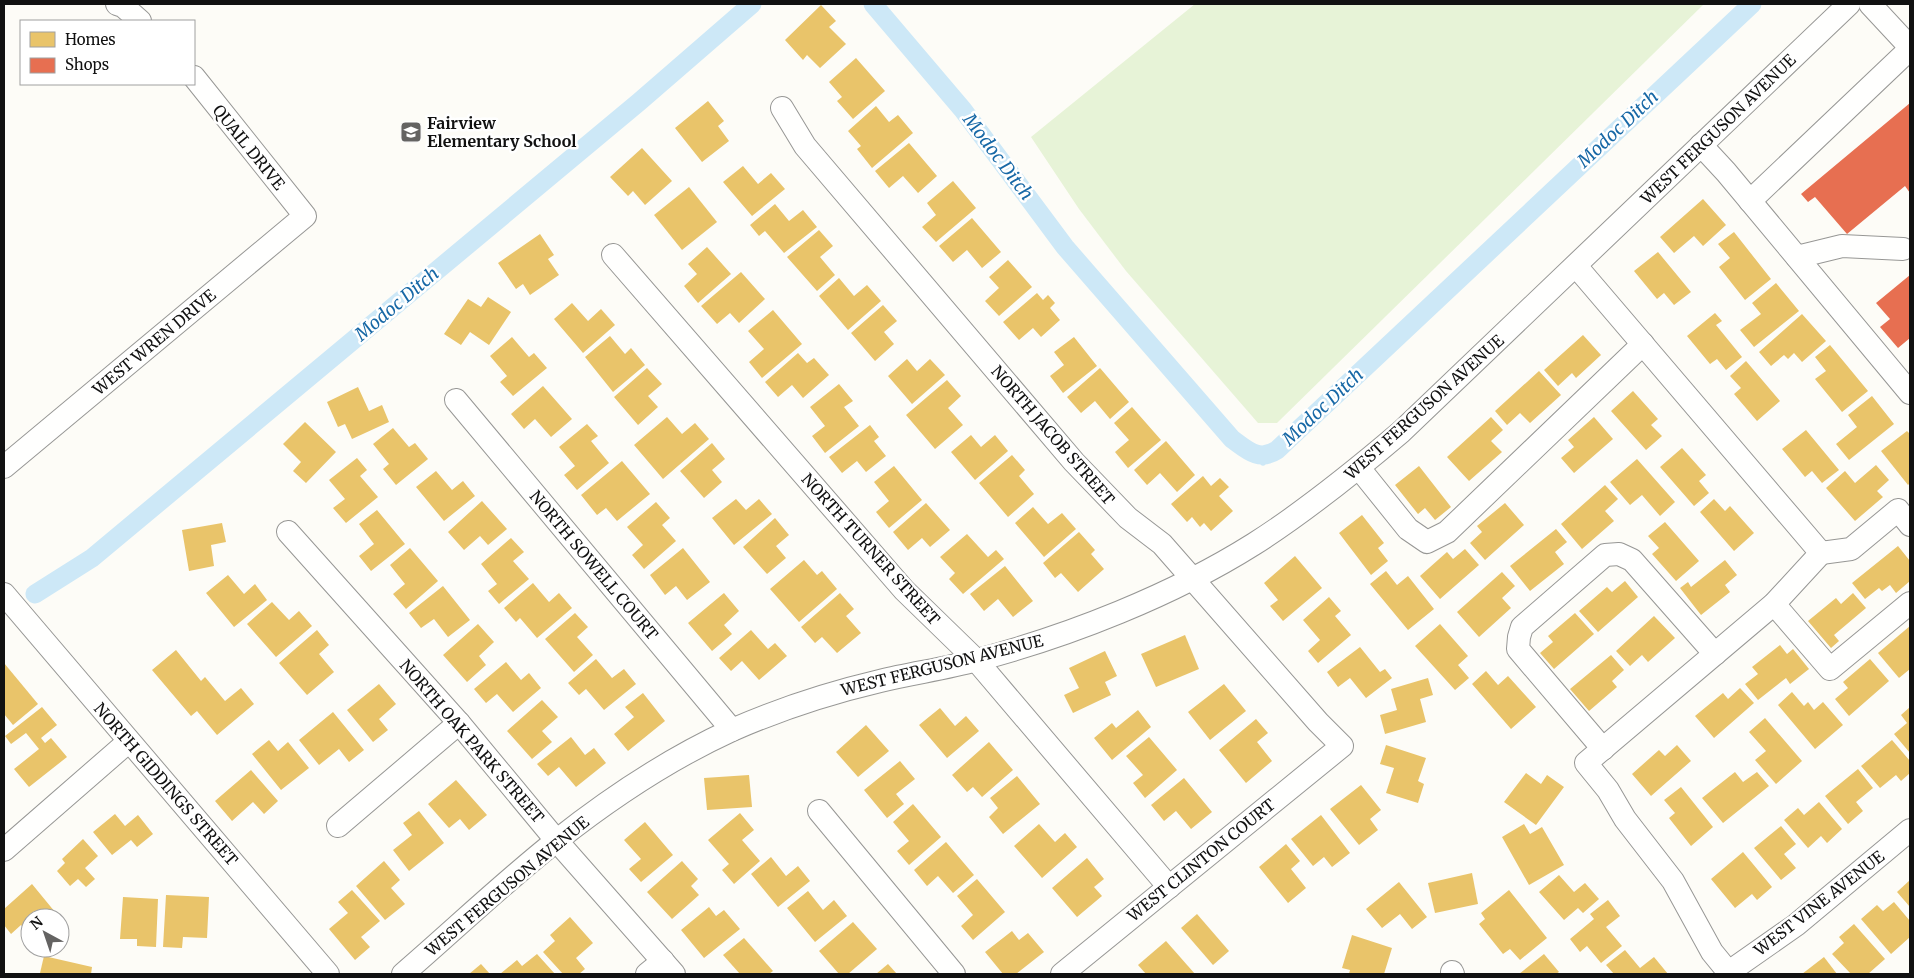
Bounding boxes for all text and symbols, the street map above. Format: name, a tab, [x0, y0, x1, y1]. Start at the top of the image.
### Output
legend	[20, 20, 195, 85]
text: Homes	[65, 30, 116, 49]
street label: WEST FERGUSON AVENUE	[1636, 49, 1800, 209]
text: Shops	[65, 55, 109, 74]
water label: Modoc Ditch	[1571, 85, 1663, 173]
street label: QUAIL DRIVE	[209, 100, 290, 194]
water label: Modoc Ditch	[958, 108, 1039, 205]
place label: Fairview Elementary School	[427, 113, 576, 151]
school or university icon: Fairview Elementary School	[399, 120, 423, 144]
water label: Modoc Ditch	[349, 262, 443, 346]
street label: WEST WREN DRIVE	[88, 284, 220, 400]
street label: WEST FERGUSON AVENUE	[1340, 330, 1508, 484]
street label: NORTH JACOB STREET	[987, 361, 1119, 509]
water label: Modoc Ditch	[1276, 363, 1368, 451]
street label: NORTH TURNER STREET	[798, 469, 944, 629]
street label: NORTH SOWELL COURT	[526, 486, 662, 644]
street label: WEST FERGUSON AVENUE	[838, 630, 1046, 700]
street label: NORTH OAK PARK STREET	[396, 655, 548, 827]
street label: NORTH GIDDINGS STREET	[90, 699, 242, 869]
street label: WEST CLINTON COURT	[1122, 794, 1279, 926]
street label: WEST FERGUSON AVENUE	[420, 811, 593, 961]
street label: WEST VINE AVENUE	[1749, 846, 1889, 961]
north arrow	[20, 908, 70, 958]
text: N	[27, 913, 47, 933]

